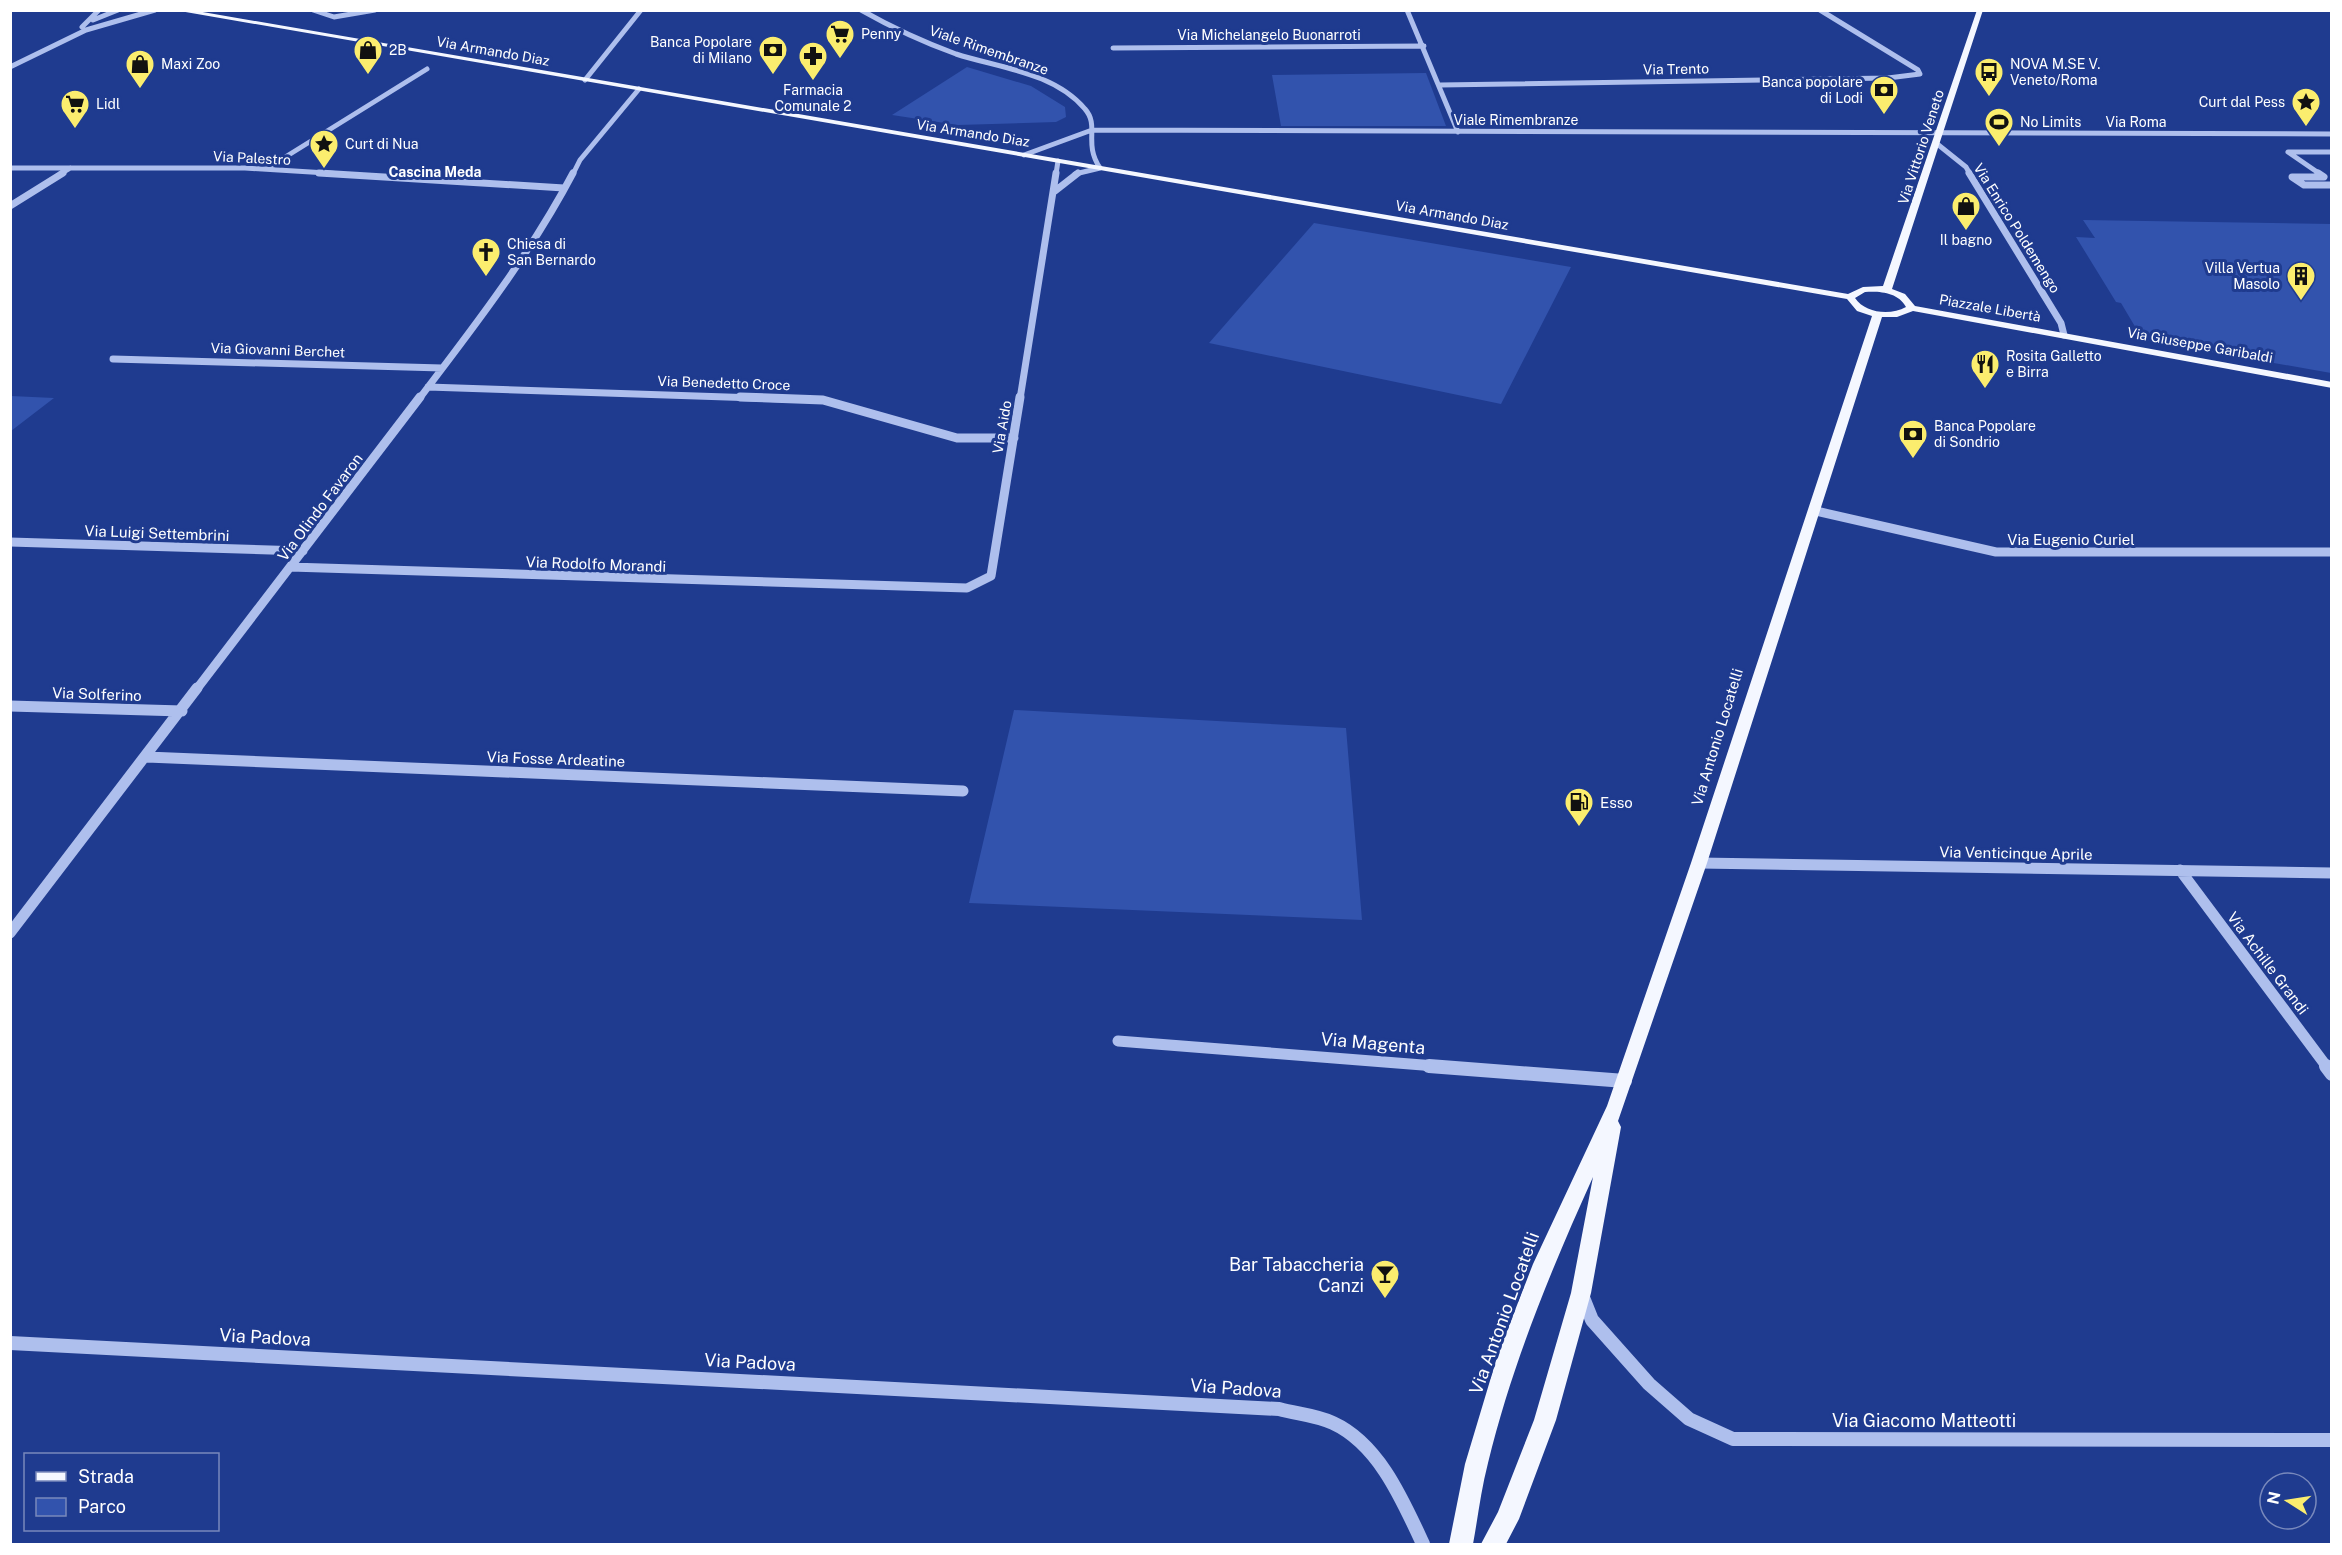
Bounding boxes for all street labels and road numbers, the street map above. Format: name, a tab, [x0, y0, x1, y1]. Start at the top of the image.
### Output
street label: Viale Rimembranze	[927, 22, 1051, 78]
street label: Via Michelangelo Buonarroti	[1177, 27, 1361, 43]
street label: Via Armando Diaz	[435, 33, 551, 69]
street label: Via Trento	[1643, 60, 1709, 78]
street label: Via Vittorio Veneto	[1895, 87, 1947, 206]
street label: Viale Rimembranze	[1454, 112, 1578, 128]
street label: Via Roma	[2105, 114, 2167, 130]
street label: Via Armando Diaz	[915, 116, 1031, 150]
street label: Via Palestro	[213, 148, 291, 168]
street label: Via Enrico Poldemengo	[1971, 160, 2064, 296]
street label: Via Armando Diaz	[1394, 197, 1510, 233]
street label: Piazzale Libertà	[1938, 291, 2042, 325]
street label: Via Giuseppe Garibaldi	[2126, 324, 2274, 366]
street label: Via Giovanni Berchet	[210, 340, 346, 360]
street label: Via Benedetto Croce	[657, 373, 791, 393]
street label: Via Aido	[989, 399, 1015, 455]
street label: Via Olindo Favaron	[274, 450, 366, 564]
street label: Via Luigi Settembrini	[84, 522, 230, 544]
street label: Via Eugenio Curiel	[2007, 531, 2135, 548]
street label: Via Rodolfo Morandi	[525, 553, 667, 575]
street label: Via Antonio Locatelli	[1688, 666, 1746, 808]
street label: Via Solferino	[52, 684, 142, 704]
street label: Via Fosse Ardeatine	[486, 748, 626, 770]
street label: Via Venticinque Aprile	[1939, 843, 2093, 863]
street label: Via Achille Grandi	[2224, 909, 2312, 1017]
street label: Via Magenta	[1320, 1028, 1426, 1058]
street label: Via Antonio Locatelli	[1465, 1229, 1543, 1397]
street label: Via Padova	[219, 1324, 311, 1350]
street label: Via Padova	[704, 1349, 796, 1375]
street label: Via Padova	[1190, 1374, 1282, 1402]
street label: Via Giacomo Matteotti	[1832, 1410, 2016, 1431]

